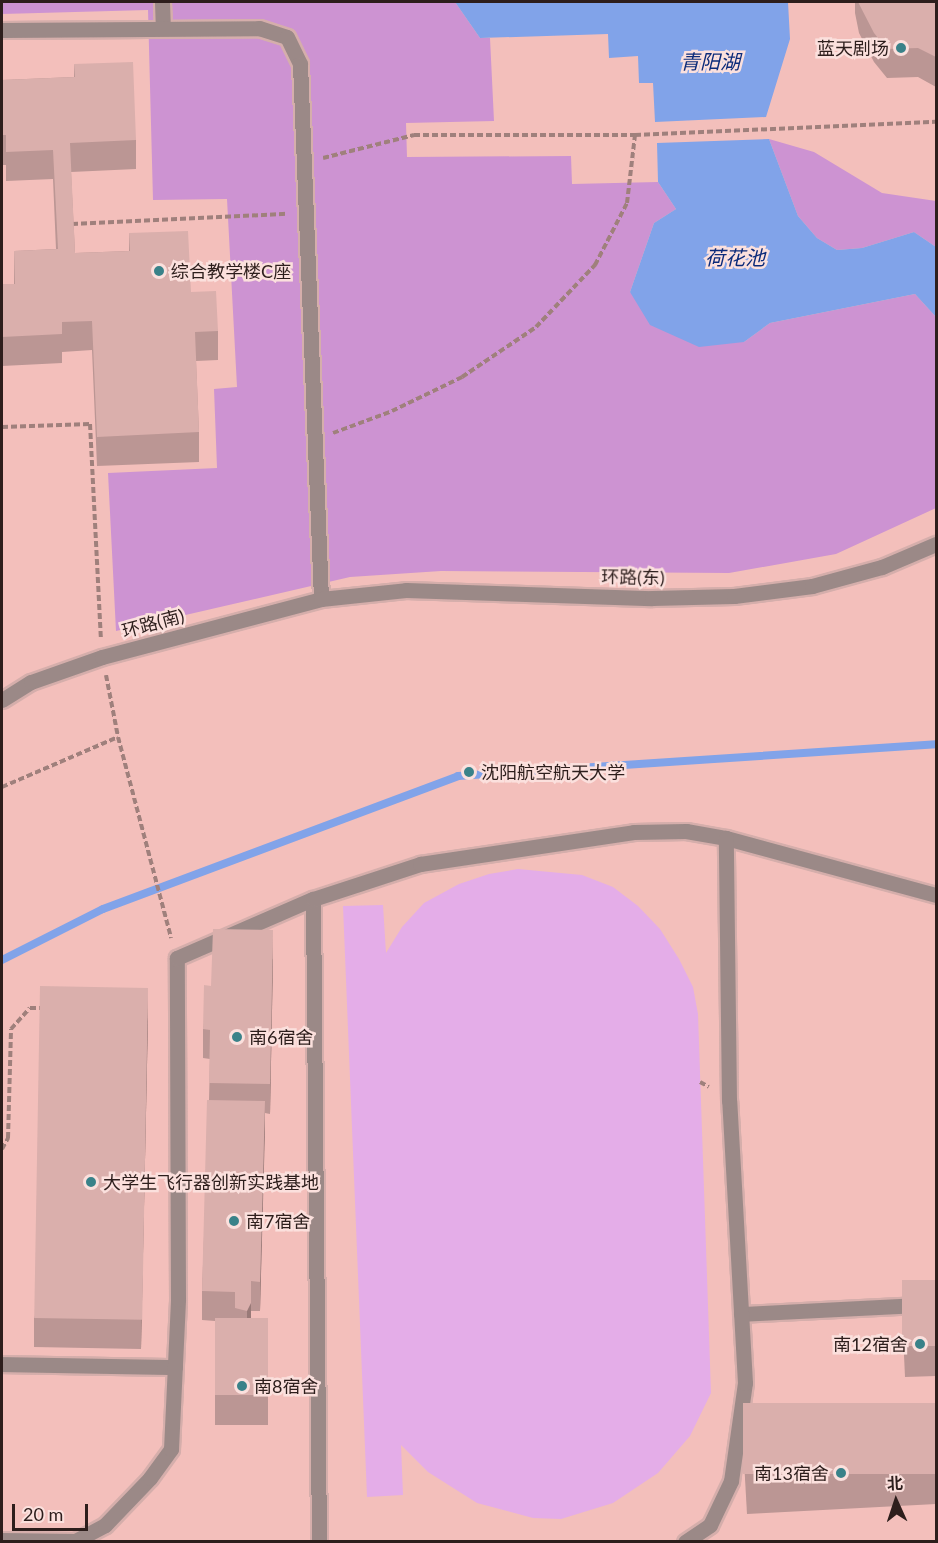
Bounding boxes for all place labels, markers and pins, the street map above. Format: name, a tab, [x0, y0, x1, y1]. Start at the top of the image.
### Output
place label: 蓝天剧场	[817, 37, 889, 59]
marker: 蓝天剧场	[894, 41, 908, 55]
place label: 综合教学楼C座	[171, 260, 291, 282]
marker: 综合教学楼C座	[152, 264, 166, 278]
place label: 沈阳航空航天大学	[481, 761, 625, 783]
marker: 沈阳航空航天大学	[462, 765, 476, 779]
place label: 南6宿舍	[249, 1026, 313, 1048]
marker: 南6宿舍	[230, 1030, 244, 1044]
place label: 大学生飞行器创新实践基地	[103, 1171, 319, 1193]
marker: 大学生飞行器创新实践基地	[84, 1175, 98, 1189]
place label: 南7宿舍	[246, 1210, 310, 1232]
marker: 南7宿舍	[227, 1214, 241, 1228]
place label: 南12宿舍	[833, 1333, 908, 1355]
marker: 南12宿舍	[913, 1337, 927, 1351]
place label: 南8宿舍	[254, 1375, 318, 1397]
marker: 南8宿舍	[235, 1379, 249, 1393]
place label: 南13宿舍	[754, 1462, 829, 1484]
marker: 南13宿舍	[834, 1466, 848, 1480]

